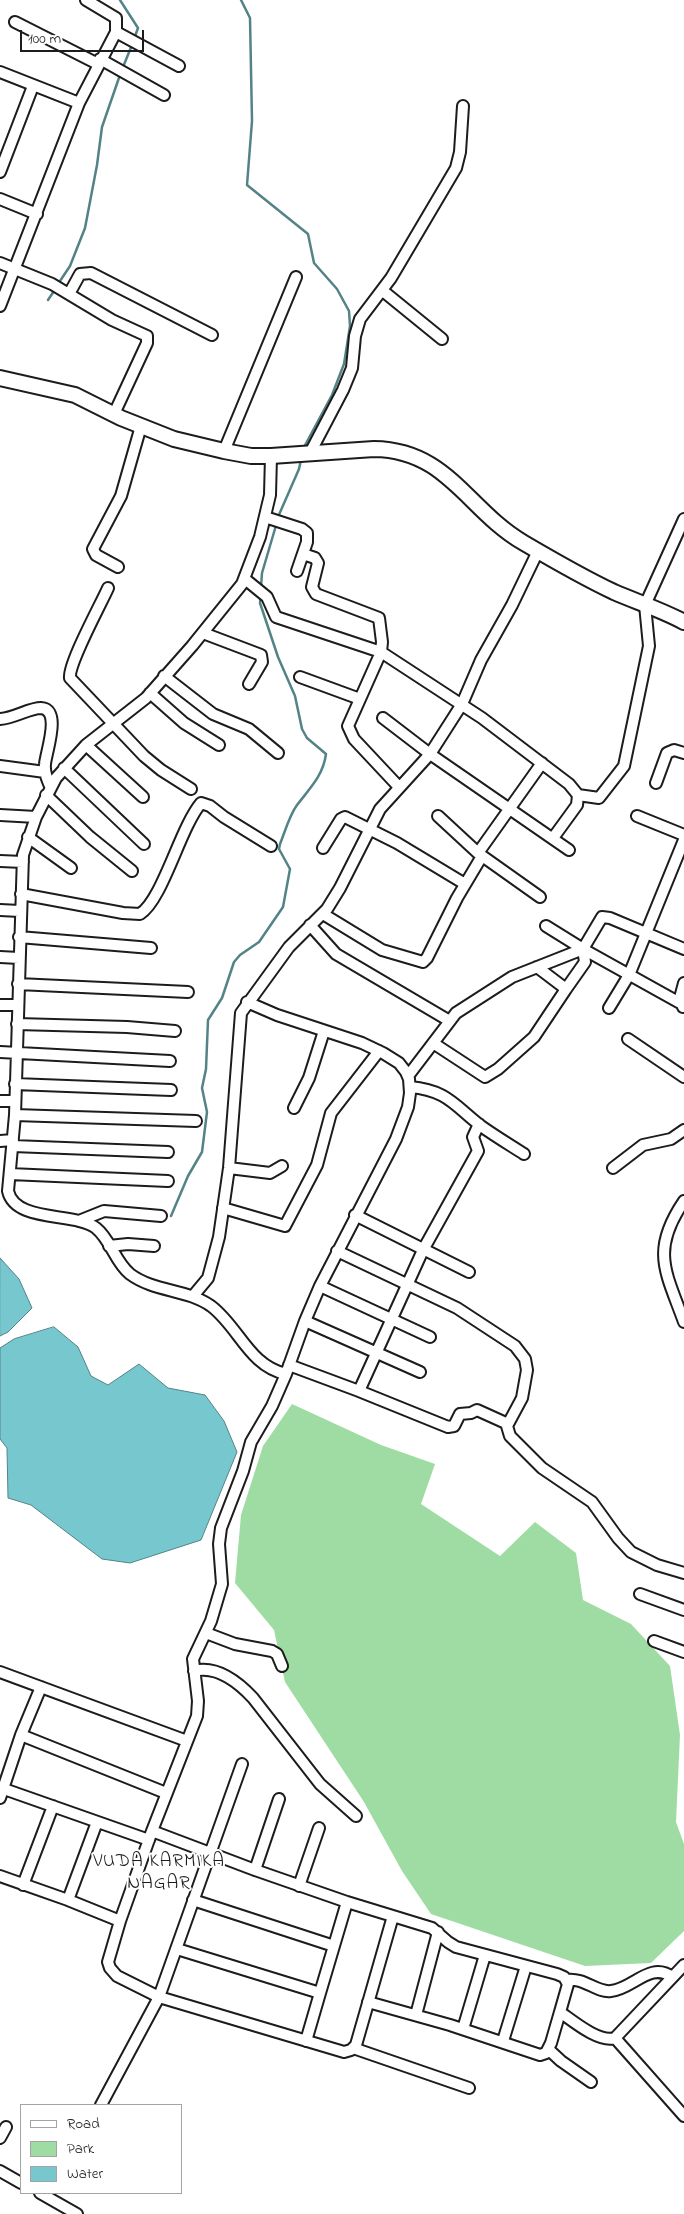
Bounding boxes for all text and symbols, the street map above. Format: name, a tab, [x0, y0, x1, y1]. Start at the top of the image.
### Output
scale bar	[22, 20, 146, 52]
text: 100 m	[28, 28, 61, 50]
district label: VUDA KARMIKA NAGAR	[92, 1852, 226, 1896]
legend	[20, 2104, 182, 2194]
text: Road	[67, 2113, 100, 2135]
text: Park	[67, 2138, 94, 2160]
text: Water	[67, 2163, 103, 2185]

